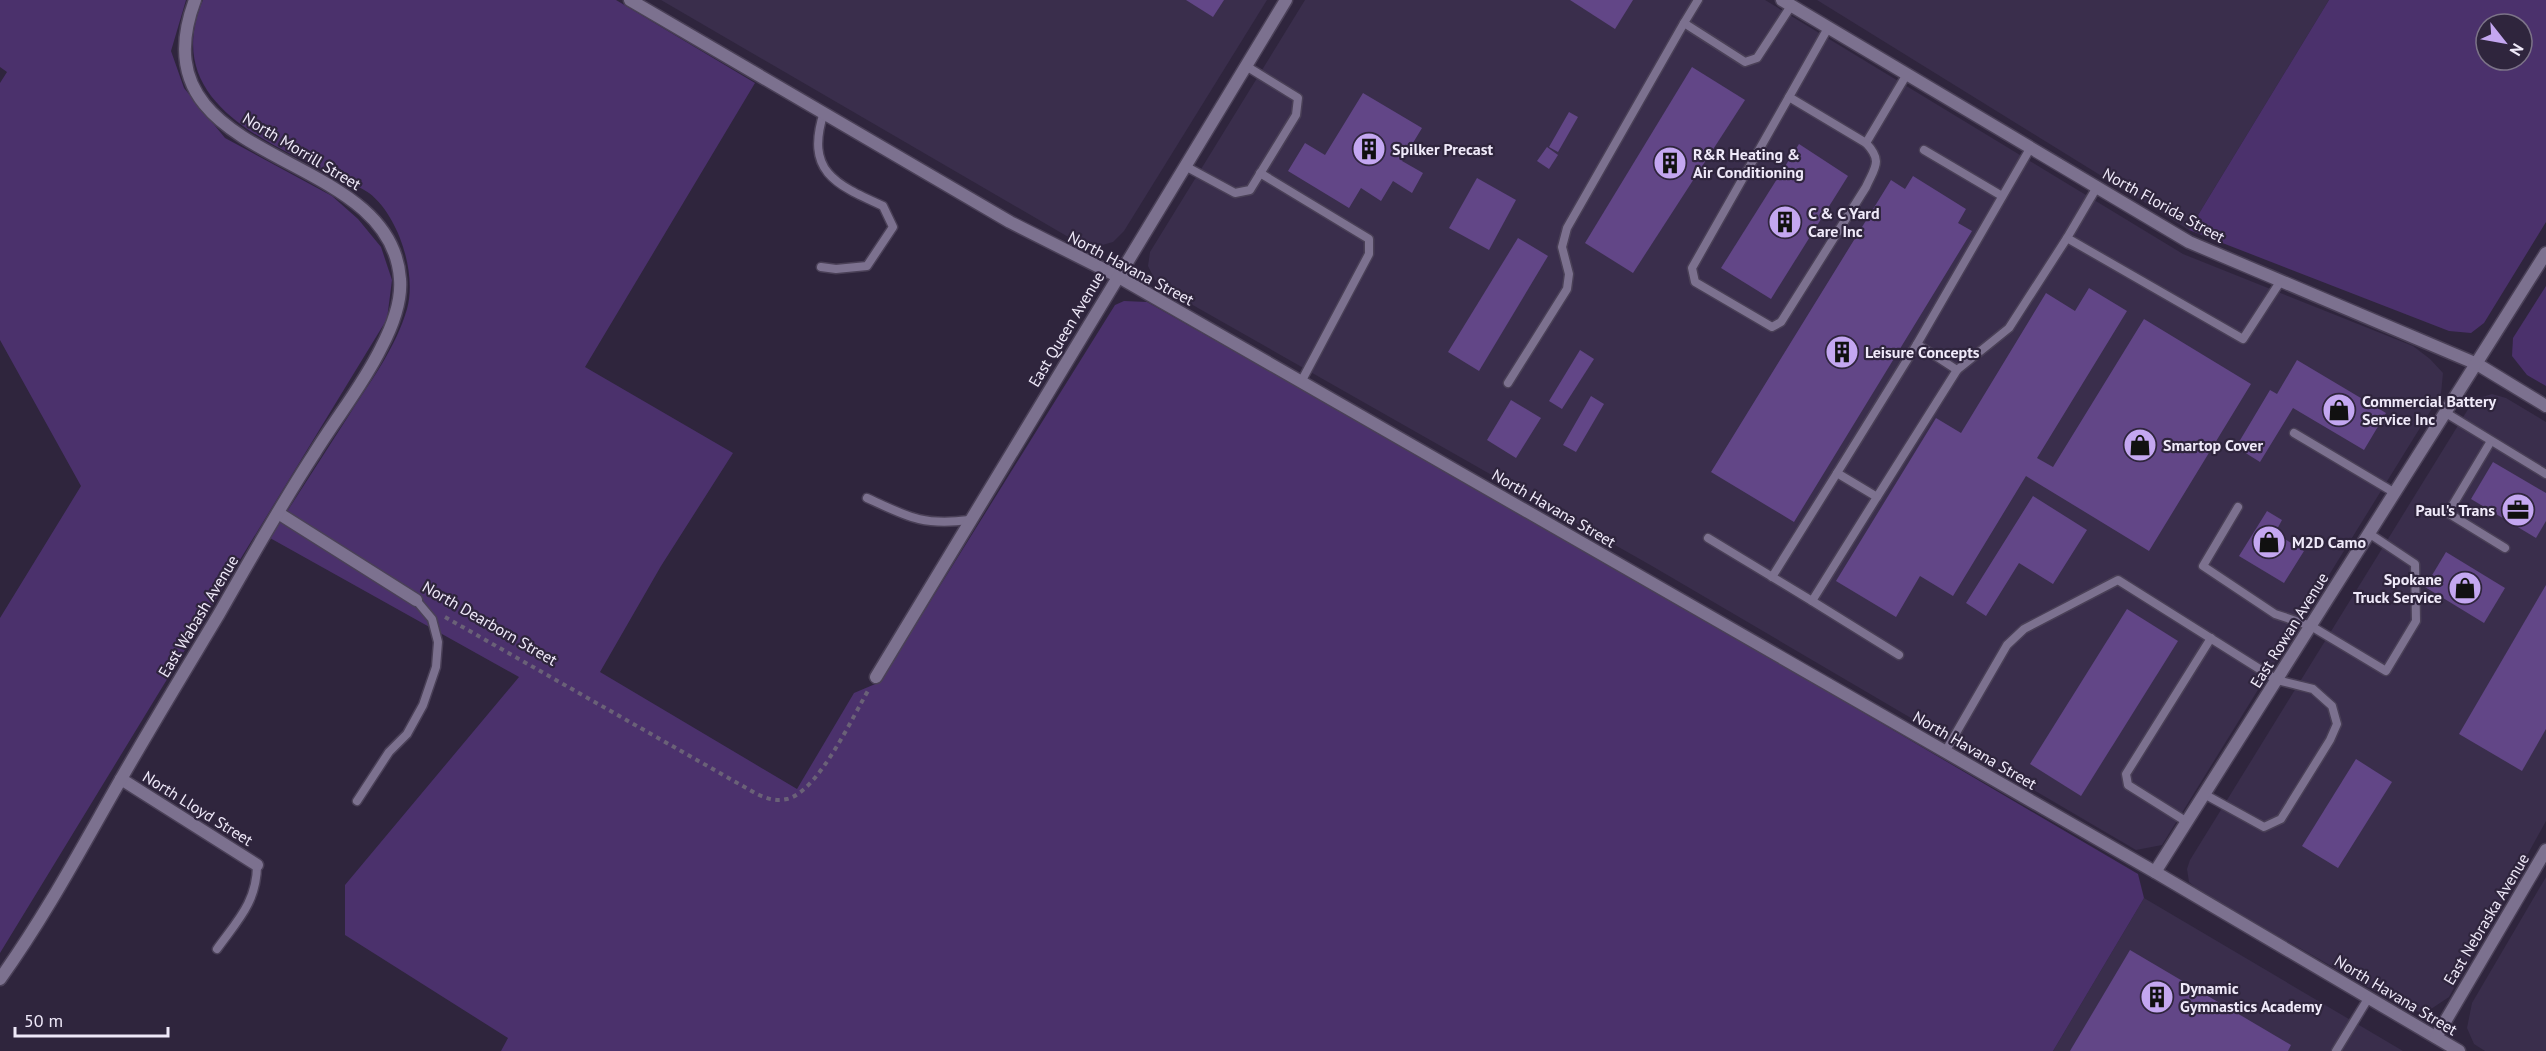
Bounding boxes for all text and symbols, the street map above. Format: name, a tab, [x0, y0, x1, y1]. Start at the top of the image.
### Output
north arrow	[2474, 12, 2534, 72]
text: N	[2506, 40, 2528, 59]
street label: North Morrill Street	[239, 108, 365, 195]
building icon: Spilker Precast	[1351, 131, 1387, 167]
place label: Spilker Precast	[1392, 139, 1494, 159]
place label: R&R Heating & Air Conditioning	[1693, 144, 1804, 182]
building icon: R&R Heating & Air Conditioning	[1652, 145, 1688, 181]
street label: North Florida Street	[2099, 163, 2229, 247]
place label: C & C Yard Care Inc	[1808, 203, 1880, 241]
building icon: C & C Yard Care Inc	[1767, 204, 1803, 240]
street label: North Havana Street	[1065, 226, 1198, 310]
street label: East Queen Avenue	[1024, 268, 1108, 390]
building icon: Leisure Concepts	[1824, 334, 1860, 370]
place label: Leisure Concepts	[1865, 342, 1980, 362]
place label: Commercial Battery Service Inc	[2362, 391, 2496, 429]
shop icon: Commercial Battery Service Inc	[2321, 392, 2357, 428]
shop icon: Smartop Cover	[2122, 427, 2158, 463]
place label: Smartop Cover	[2163, 435, 2263, 455]
street label: North Havana Street	[1488, 464, 1620, 552]
office icon: Paul's Trans	[2500, 492, 2536, 528]
place label: Paul's Trans	[2416, 500, 2495, 520]
shop icon: M2D Camo	[2251, 524, 2287, 560]
place label: M2D Camo	[2292, 532, 2366, 552]
street label: East Wabash Avenue	[154, 551, 242, 681]
street label: East Rowan Avenue	[2245, 569, 2333, 691]
place label: Spokane Truck Service	[2353, 569, 2442, 607]
shop icon: Spokane Truck Service	[2447, 570, 2483, 606]
street label: North Dearborn Street	[419, 576, 561, 670]
street label: North Havana Street	[1909, 706, 2041, 794]
street label: North Lloyd Street	[139, 766, 257, 850]
street label: East Nebraska Avenue	[2439, 850, 2533, 988]
street label: North Havana Street	[2331, 950, 2462, 1040]
place label: Dynamic Gymnastics Academy	[2180, 978, 2323, 1016]
building icon: Dynamic Gymnastics Academy	[2139, 979, 2175, 1015]
scale bar	[15, 1000, 168, 1038]
text: 50 m	[24, 1009, 63, 1032]

